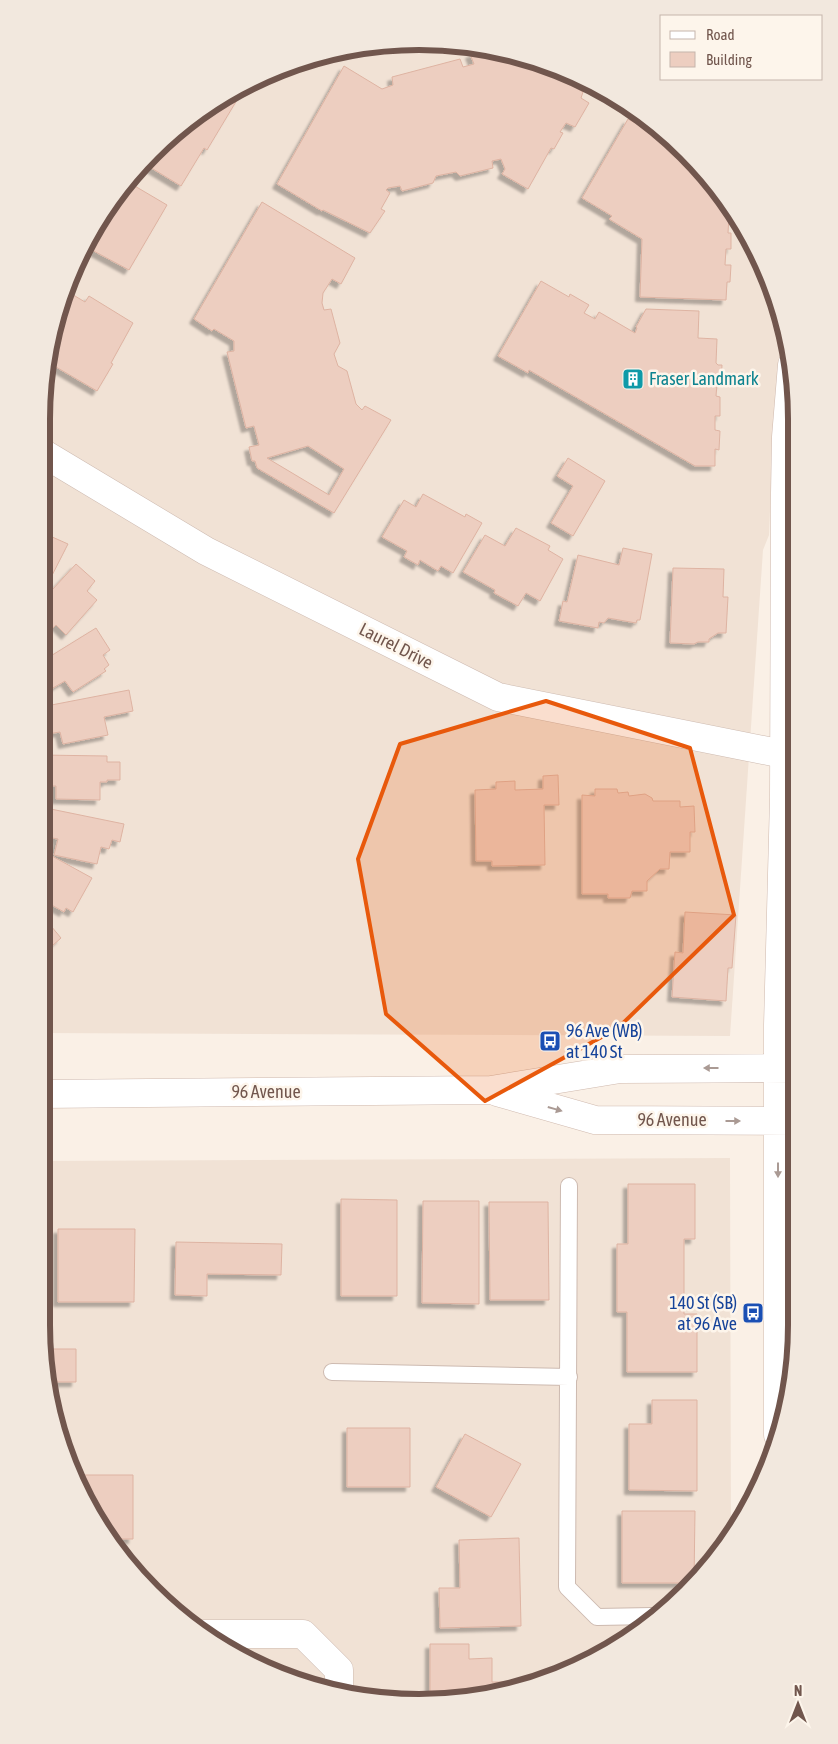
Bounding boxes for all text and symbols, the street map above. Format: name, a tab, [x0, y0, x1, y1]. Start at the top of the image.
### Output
legend	[660, 15, 823, 80]
text: Road	[706, 26, 735, 43]
text: Building	[706, 51, 752, 68]
building icon: Fraser Landmark	[621, 367, 645, 391]
place label: Fraser Landmark	[649, 368, 759, 389]
street label: Laurel Drive	[356, 618, 436, 673]
place label: 96 Ave (WB) at 140 St	[566, 1020, 642, 1062]
bus stop icon: 96 Ave (WB) at 140 St	[538, 1029, 562, 1053]
one-way arrow	[703, 1065, 719, 1073]
street label: 96 Avenue	[231, 1081, 301, 1102]
one-way arrow	[548, 1105, 563, 1113]
street label: 96 Avenue	[637, 1109, 707, 1130]
one-way arrow	[726, 1117, 742, 1125]
one-way arrow	[774, 1162, 782, 1178]
place label: 140 St (SB) at 96 Ave	[669, 1292, 737, 1334]
bus stop icon: 140 St (SB) at 96 Ave	[741, 1301, 765, 1325]
north arrow	[773, 1679, 823, 1729]
text: N	[794, 1683, 802, 1699]

